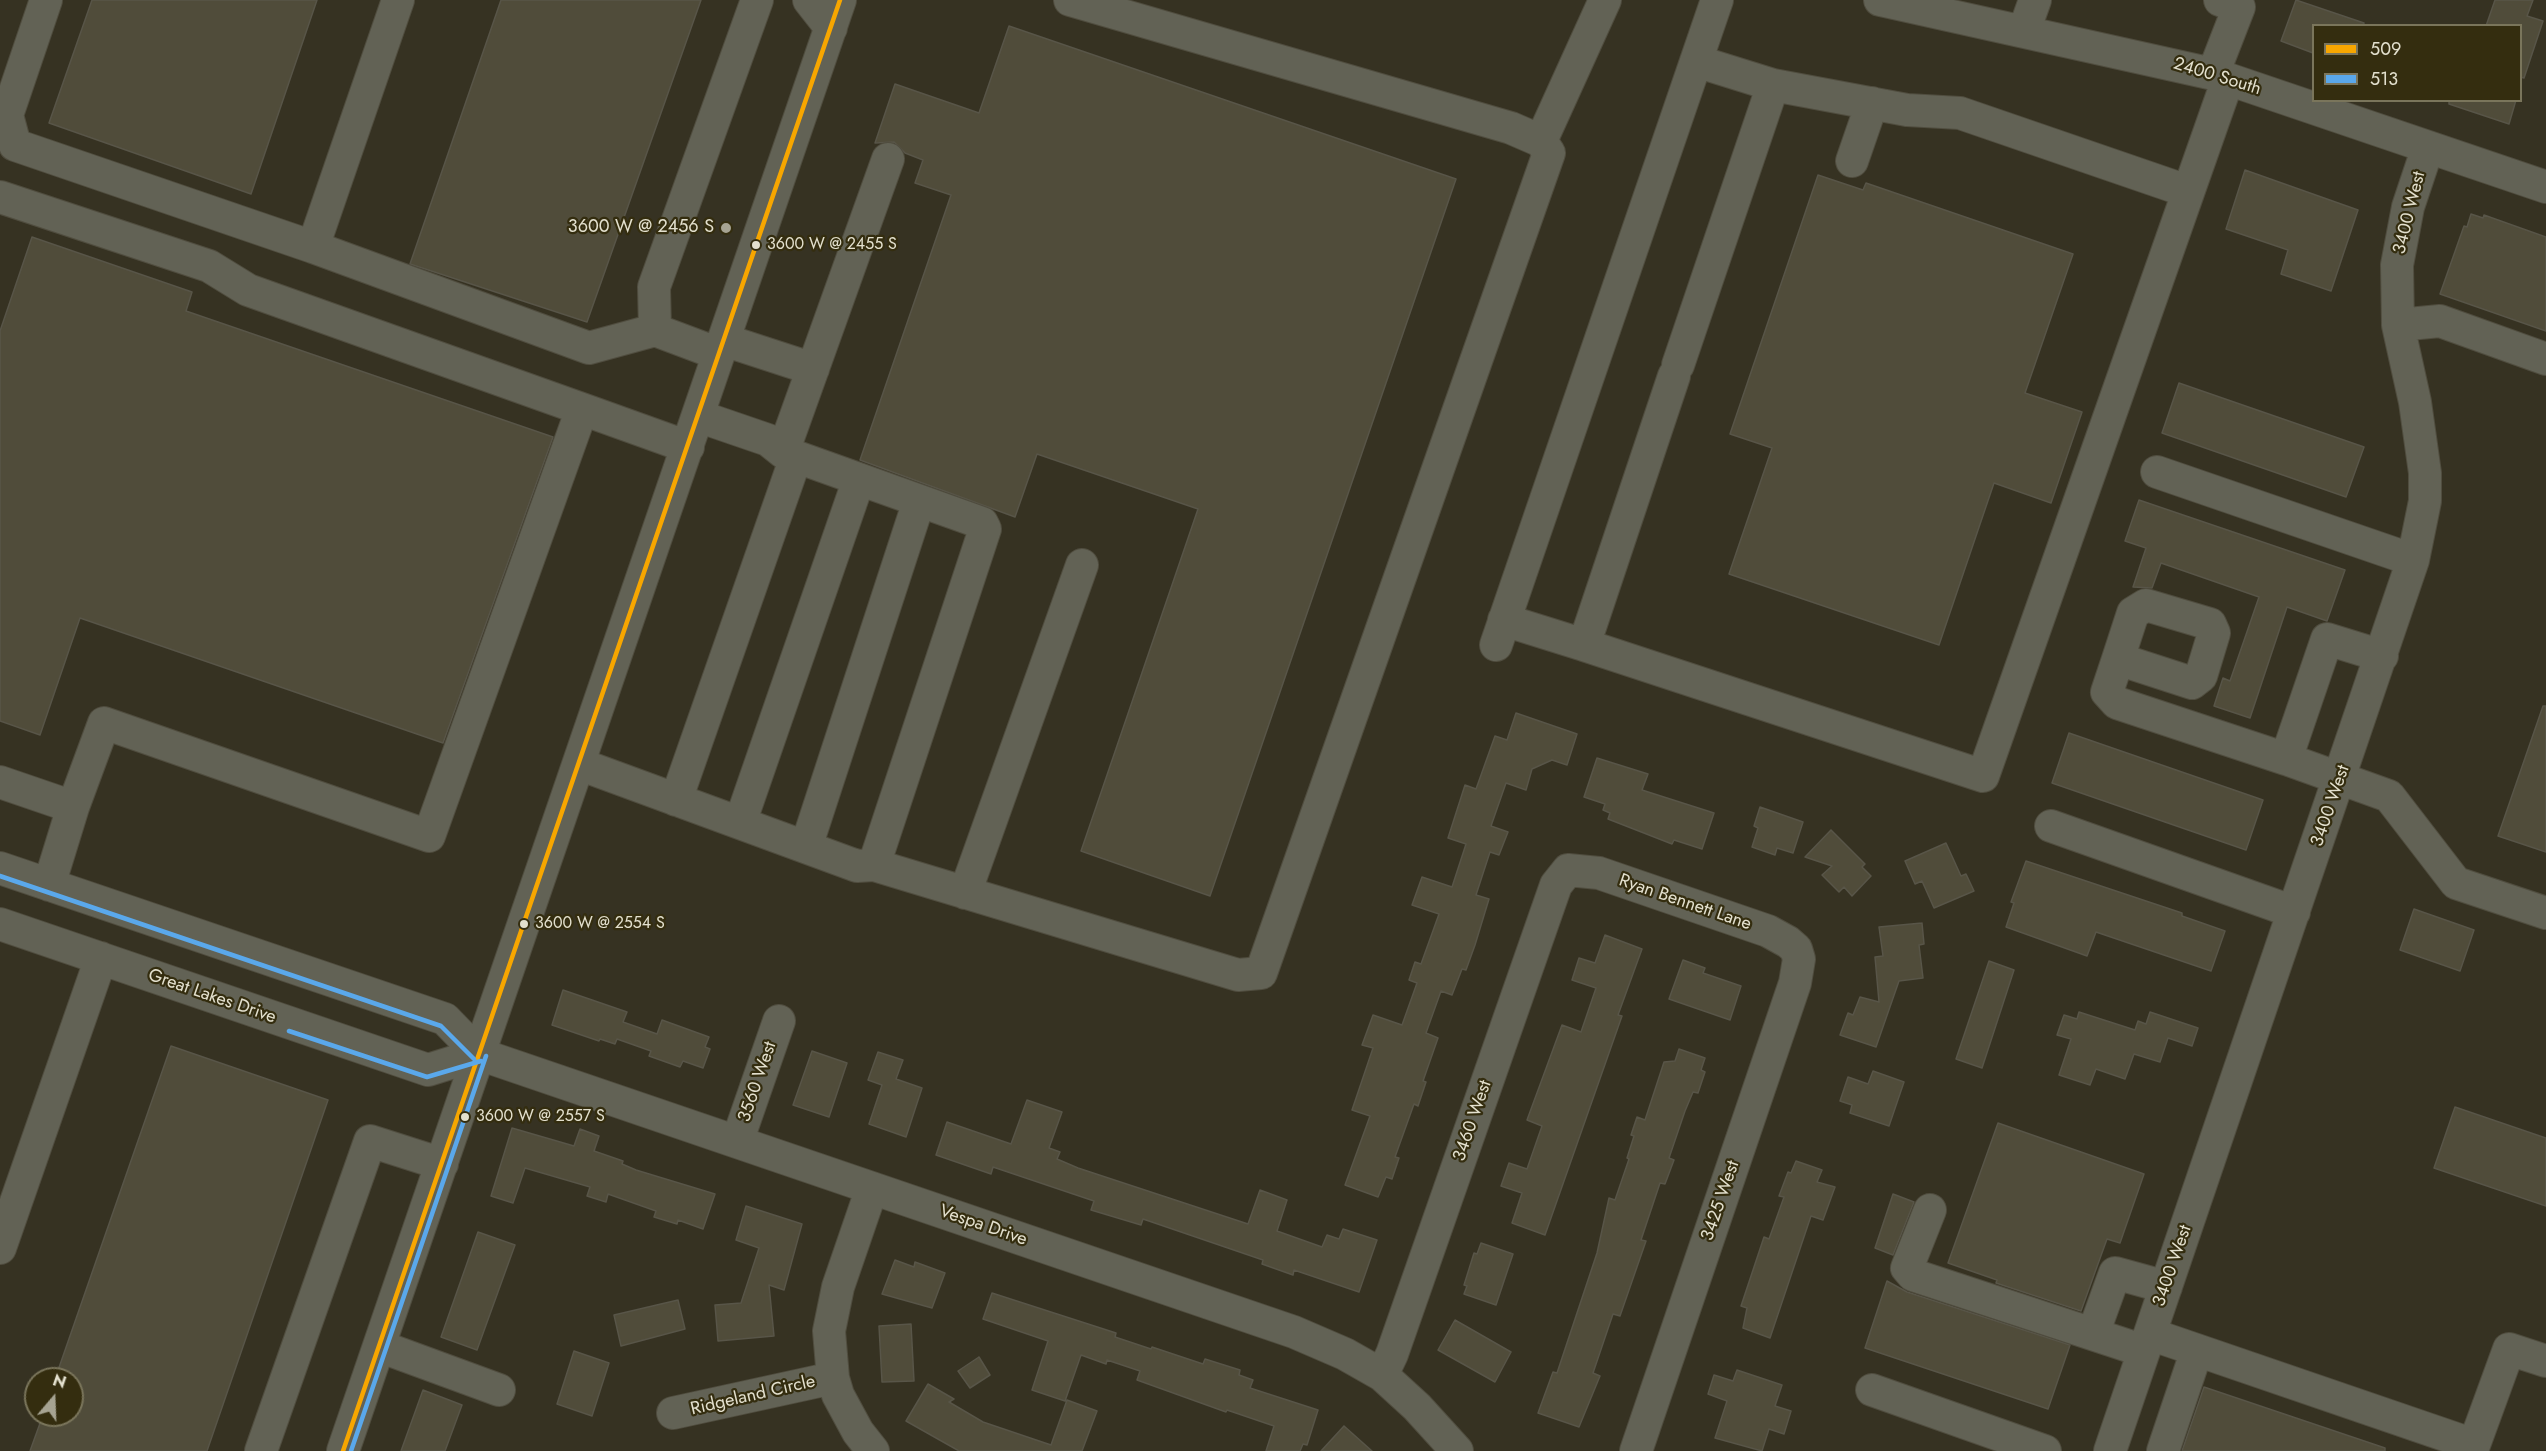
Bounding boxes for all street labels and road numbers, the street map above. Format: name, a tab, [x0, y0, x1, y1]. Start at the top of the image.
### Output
street label: 2400 South	[2170, 53, 2264, 101]
street label: 3400 West	[2389, 169, 2431, 257]
street label: 3400 West	[2307, 763, 2355, 849]
street label: Ryan Bennett Lane	[1616, 870, 1754, 936]
street label: Great Lakes Drive	[145, 965, 279, 1029]
street label: 3560 West	[734, 1039, 782, 1125]
street label: 3460 West	[1449, 1078, 1497, 1164]
street label: 3425 West	[1697, 1158, 1745, 1244]
street label: Vespa Drive	[936, 1201, 1030, 1251]
street label: 3400 West	[2149, 1223, 2197, 1309]
street label: Ridgeland Circle	[689, 1371, 817, 1421]

